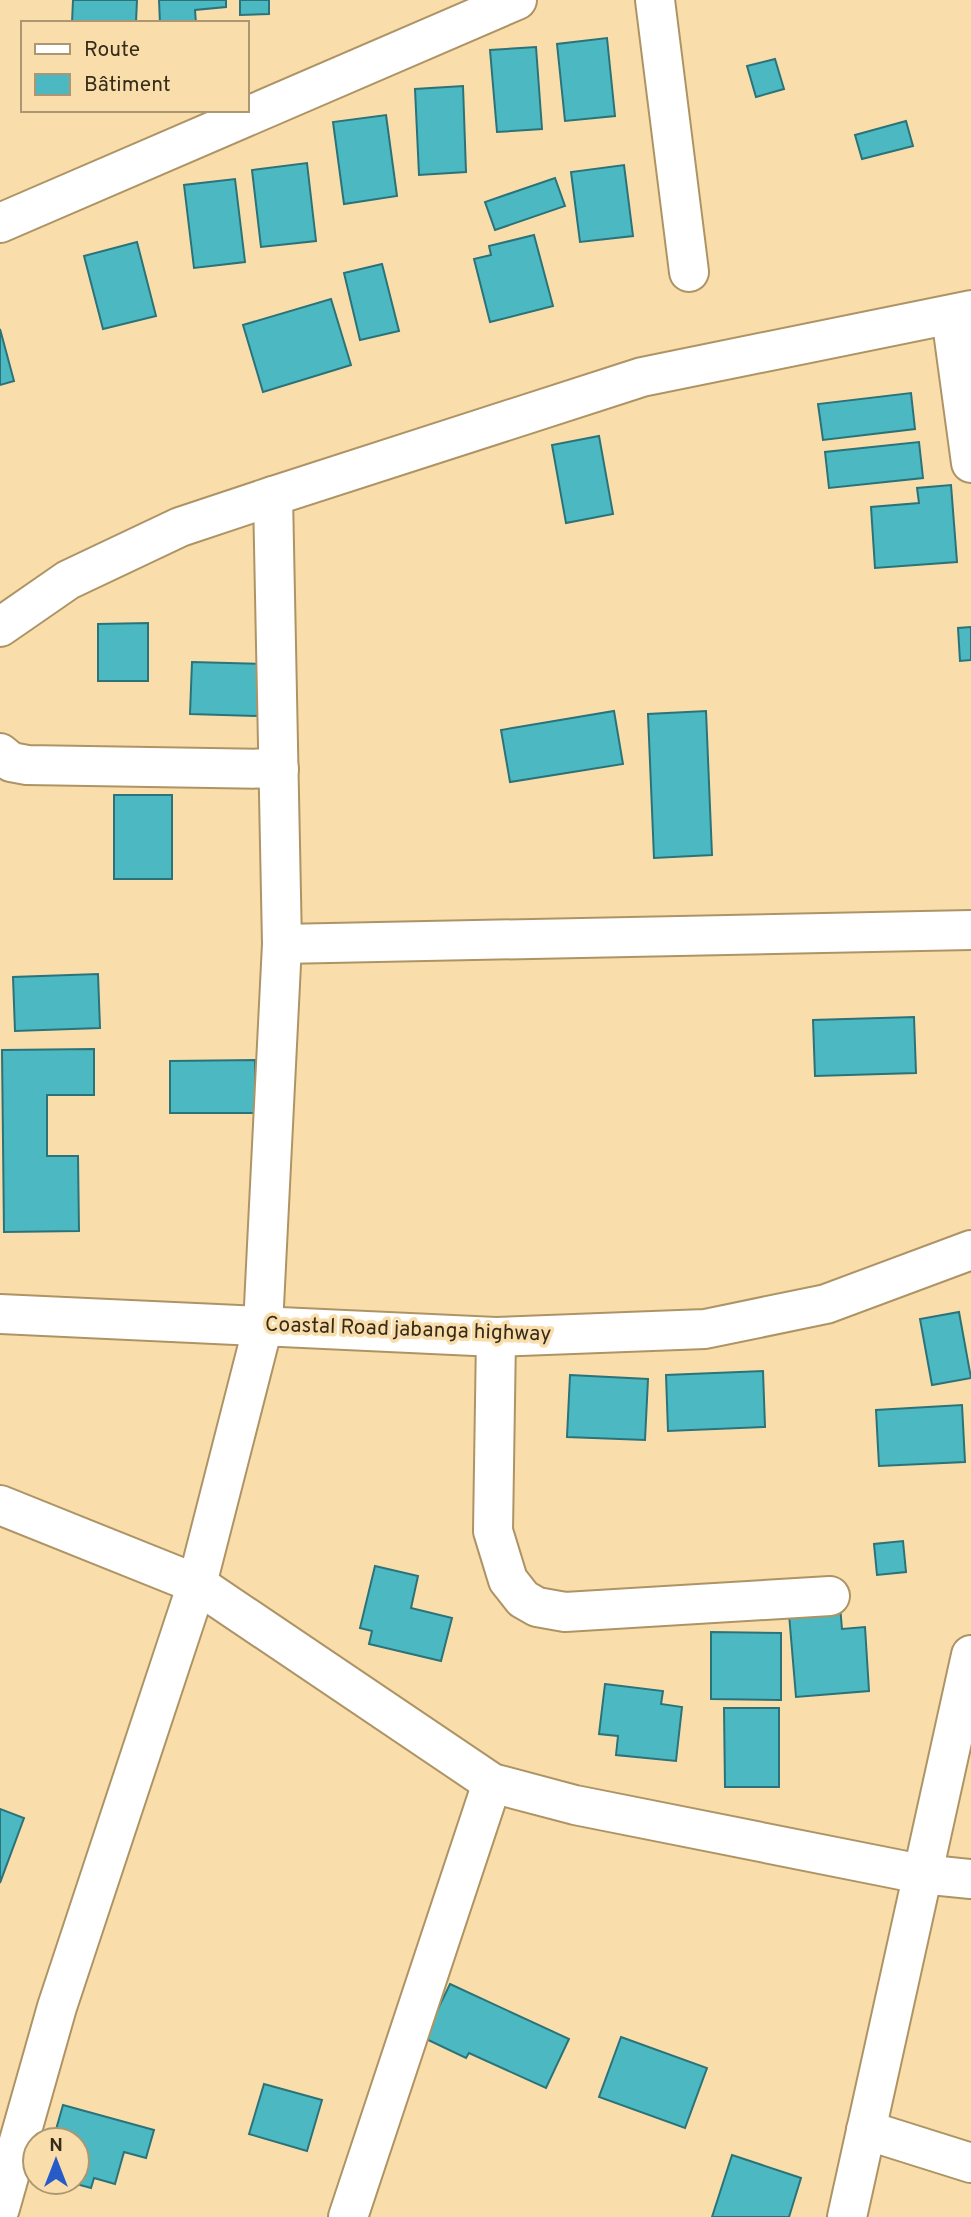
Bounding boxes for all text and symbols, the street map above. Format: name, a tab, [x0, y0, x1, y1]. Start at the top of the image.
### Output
legend	[21, 21, 248, 112]
text: Route	[84, 37, 140, 64]
text: Bâtiment	[84, 72, 171, 99]
street label: Coastal Road jabanga highway	[264, 1312, 552, 1348]
north arrow	[21, 2126, 91, 2196]
text: N	[49, 2134, 63, 2158]

